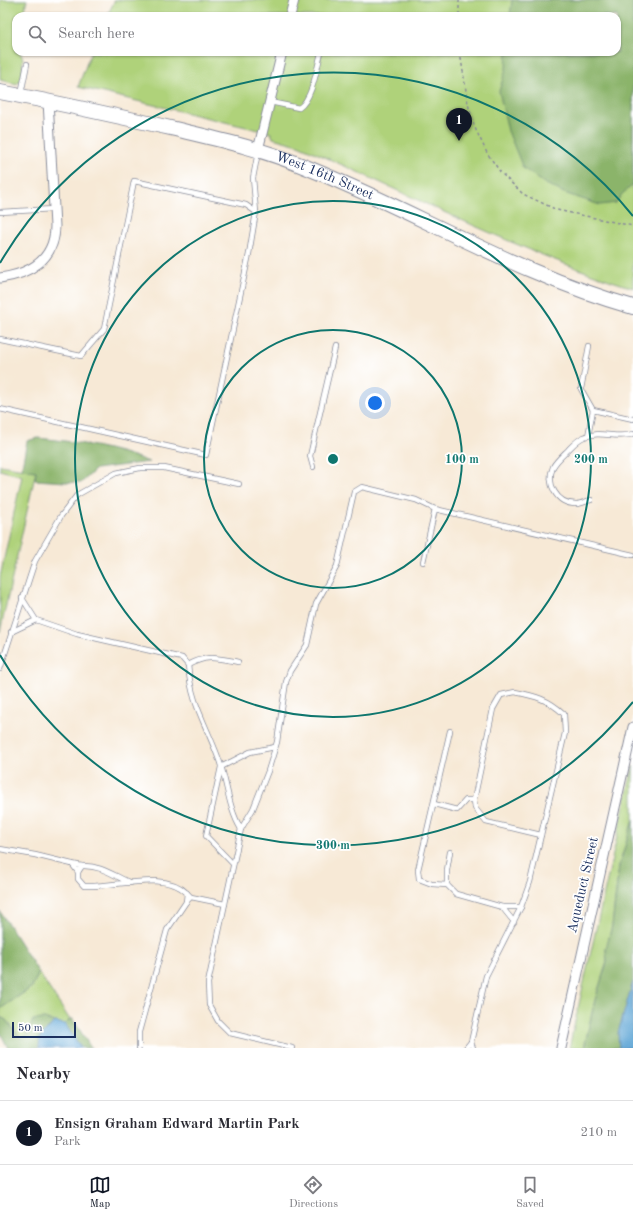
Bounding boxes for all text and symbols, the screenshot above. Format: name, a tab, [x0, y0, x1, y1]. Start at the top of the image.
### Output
search box	[12, 12, 621, 56]
icon: search	[26, 23, 48, 45]
text: Search here	[58, 27, 135, 42]
pin: 1	[446, 108, 472, 141]
street label: West 16th Street	[274, 149, 376, 203]
your location	[365, 393, 385, 413]
centre of rings	[326, 452, 340, 466]
text: 100 m	[445, 454, 479, 466]
text: 200 m	[574, 454, 608, 466]
street label: Aqueduct Street	[565, 835, 601, 935]
text: 300 m	[316, 840, 350, 852]
scale bar	[12, 1020, 76, 1039]
text: 50 m	[18, 1023, 43, 1034]
text: Nearby	[16, 1066, 71, 1083]
text: Ensign Graham Edward Martin Park	[54, 1117, 300, 1132]
text: 1	[25, 1126, 33, 1139]
text: 210 m	[580, 1126, 617, 1139]
text: Park	[54, 1135, 81, 1148]
tab: Map	[89, 1174, 111, 1212]
tab: Directions	[289, 1174, 338, 1212]
tab: Saved	[516, 1174, 544, 1212]

